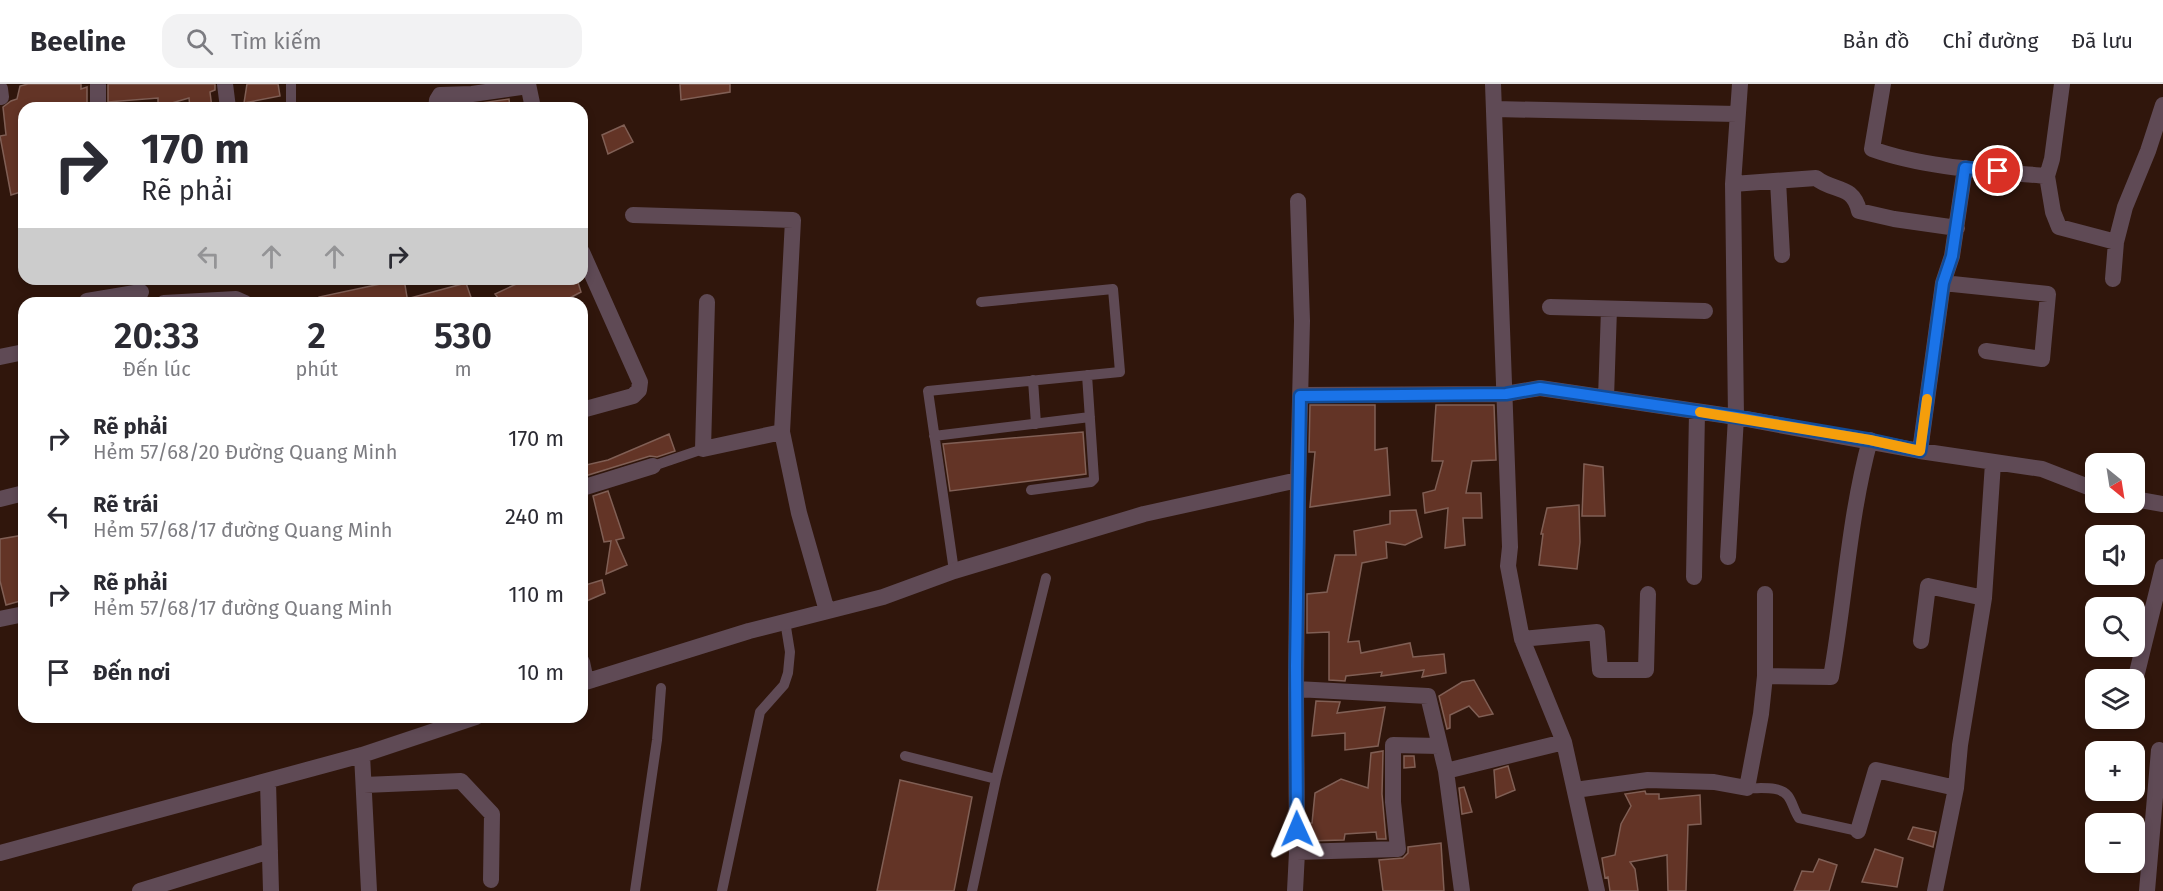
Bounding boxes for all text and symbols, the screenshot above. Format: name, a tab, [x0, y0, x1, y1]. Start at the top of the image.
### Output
search box	[162, 14, 582, 68]
text: Beeline	[30, 25, 126, 58]
icon: search	[183, 25, 216, 58]
text: Tìm kiếm	[231, 28, 322, 55]
text: Bản đồ	[1842, 28, 1909, 54]
text: Chỉ đường	[1942, 28, 2038, 54]
text: Đã lưu	[2071, 28, 2133, 54]
text: 170 m	[141, 124, 250, 174]
icon: right	[42, 126, 120, 204]
pin	[1972, 145, 2023, 196]
icon: arrive	[1981, 154, 2014, 187]
text: Rẽ phải	[141, 175, 233, 207]
icon: left	[192, 240, 225, 273]
icon: ahead	[255, 240, 288, 273]
icon: ahead	[318, 240, 351, 273]
icon: right	[381, 240, 414, 273]
text: 20:33	[114, 314, 200, 358]
text: 2	[308, 314, 326, 358]
text: 530	[434, 314, 492, 358]
text: Đến lúc	[123, 357, 191, 381]
text: phút	[295, 357, 338, 381]
text: m	[454, 357, 472, 381]
text: Rẽ phải	[93, 413, 168, 440]
icon: right	[42, 422, 75, 455]
text: 170 m	[508, 425, 564, 452]
text: Hẻm 57/68/20 Đường Quang Minh	[93, 440, 397, 464]
north arrow	[2085, 453, 2145, 513]
map controls	[2085, 453, 2145, 873]
text: Rẽ trái	[93, 491, 158, 518]
icon: left	[42, 500, 75, 533]
text: 240 m	[505, 503, 564, 530]
text: Hẻm 57/68/17 đường Quang Minh	[93, 518, 393, 542]
button: sound	[2085, 525, 2145, 585]
text: Rẽ phải	[93, 569, 168, 596]
icon: right	[42, 578, 75, 611]
text: 110 m	[508, 581, 564, 608]
text: Hẻm 57/68/17 đường Quang Minh	[93, 596, 393, 620]
button: search	[2085, 597, 2145, 657]
icon: arrive	[42, 656, 75, 689]
text: Đến nơi	[93, 659, 170, 686]
text: 10 m	[518, 659, 564, 686]
button: layers	[2085, 669, 2145, 729]
button: +	[2085, 741, 2145, 801]
position arrow	[1265, 797, 1329, 861]
button: −	[2085, 813, 2145, 873]

